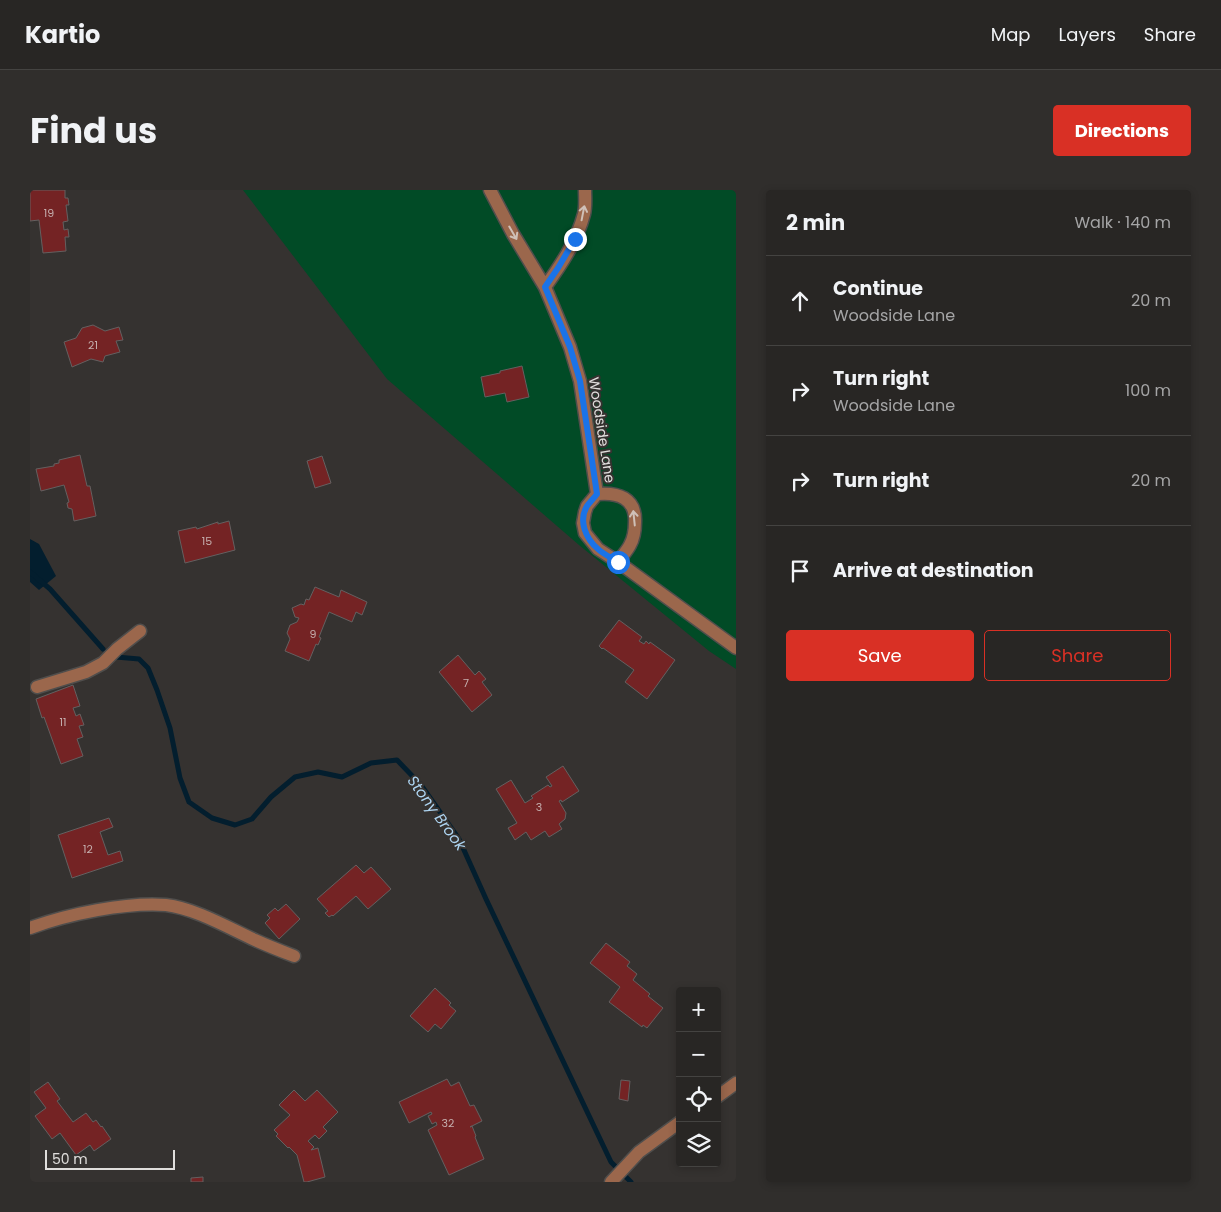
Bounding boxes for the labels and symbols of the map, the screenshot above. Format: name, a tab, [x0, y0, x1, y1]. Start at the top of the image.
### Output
house number: 19	[44, 205, 54, 221]
one-way arrow	[579, 205, 588, 221]
one-way arrow	[509, 225, 518, 240]
route end	[564, 228, 587, 251]
house number: 21	[88, 337, 98, 353]
street label: Woodside Lane	[584, 376, 620, 485]
one-way arrow	[630, 510, 639, 526]
house number: 15	[202, 533, 212, 549]
route start	[607, 551, 630, 574]
house number: 9	[310, 626, 317, 642]
house number: 7	[463, 675, 469, 691]
house number: 11	[59, 714, 67, 730]
water label: Stony Brook	[403, 771, 472, 856]
house number: 3	[536, 799, 542, 815]
house number: 12	[83, 841, 93, 857]
house number: 32	[442, 1115, 454, 1131]
scale bar	[45, 1147, 175, 1170]

